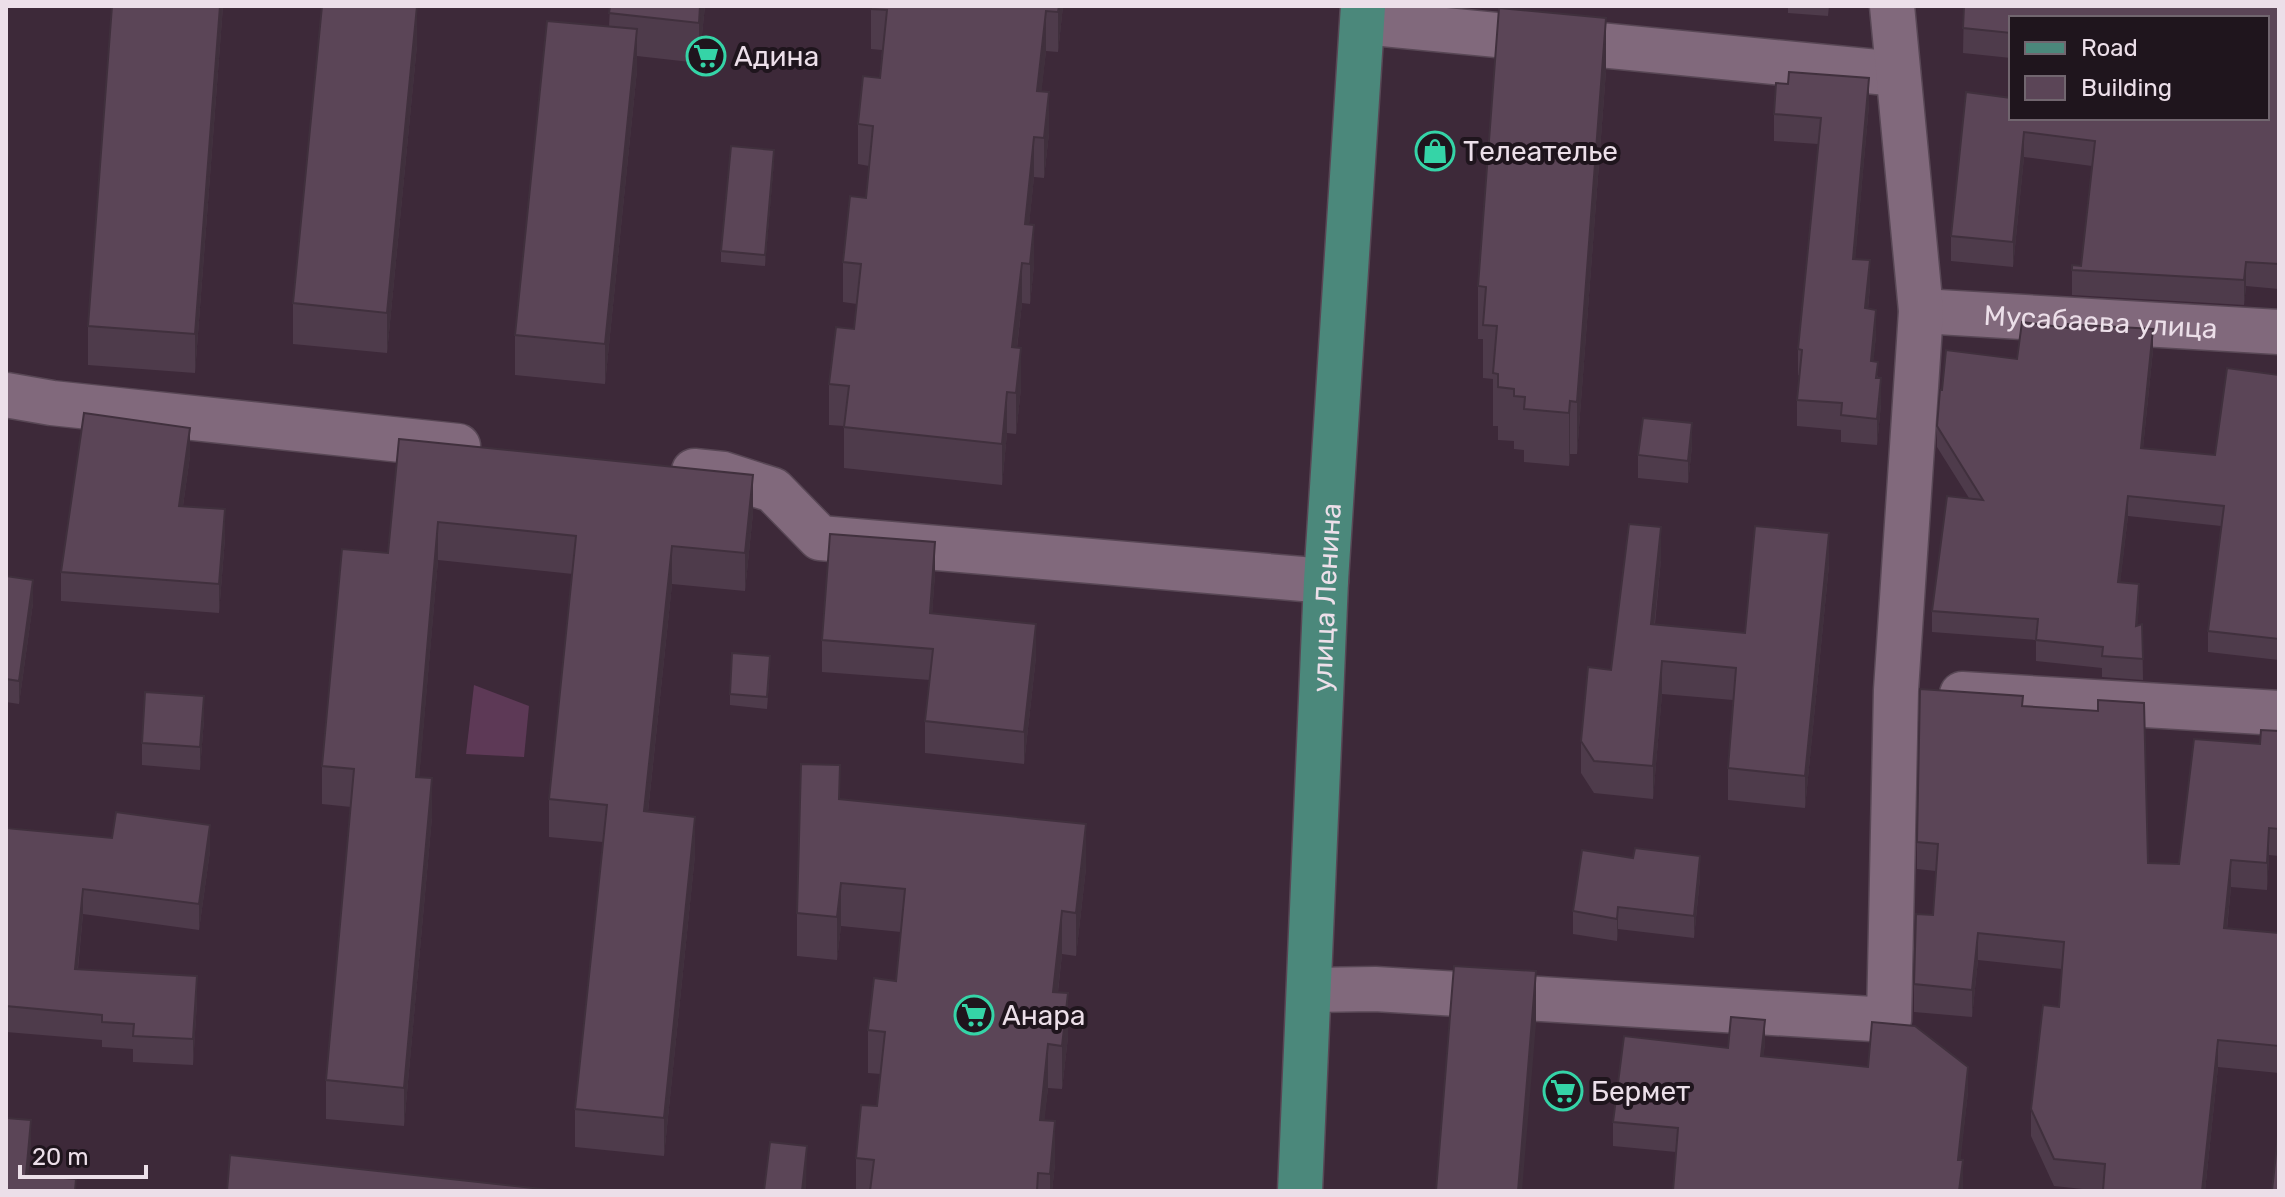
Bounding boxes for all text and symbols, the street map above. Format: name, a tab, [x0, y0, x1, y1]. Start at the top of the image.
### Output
legend	[2009, 16, 2269, 120]
text: Road	[2081, 34, 2138, 62]
supermarket icon: Адина	[685, 35, 727, 77]
place label: Адина	[734, 40, 819, 73]
text: Building	[2081, 74, 2172, 102]
shop icon: Телеателье	[1414, 130, 1456, 172]
place label: Телеателье	[1463, 135, 1618, 168]
street label: Мусабаева улица	[1983, 299, 2218, 345]
street label: улица Ленина	[1305, 502, 1348, 693]
supermarket icon: Анара	[953, 994, 995, 1036]
place label: Анара	[1002, 999, 1085, 1032]
supermarket icon: Бермет	[1542, 1070, 1584, 1112]
place label: Бермет	[1591, 1075, 1690, 1108]
scale bar	[20, 1129, 146, 1179]
text: 20 m	[32, 1143, 89, 1171]

